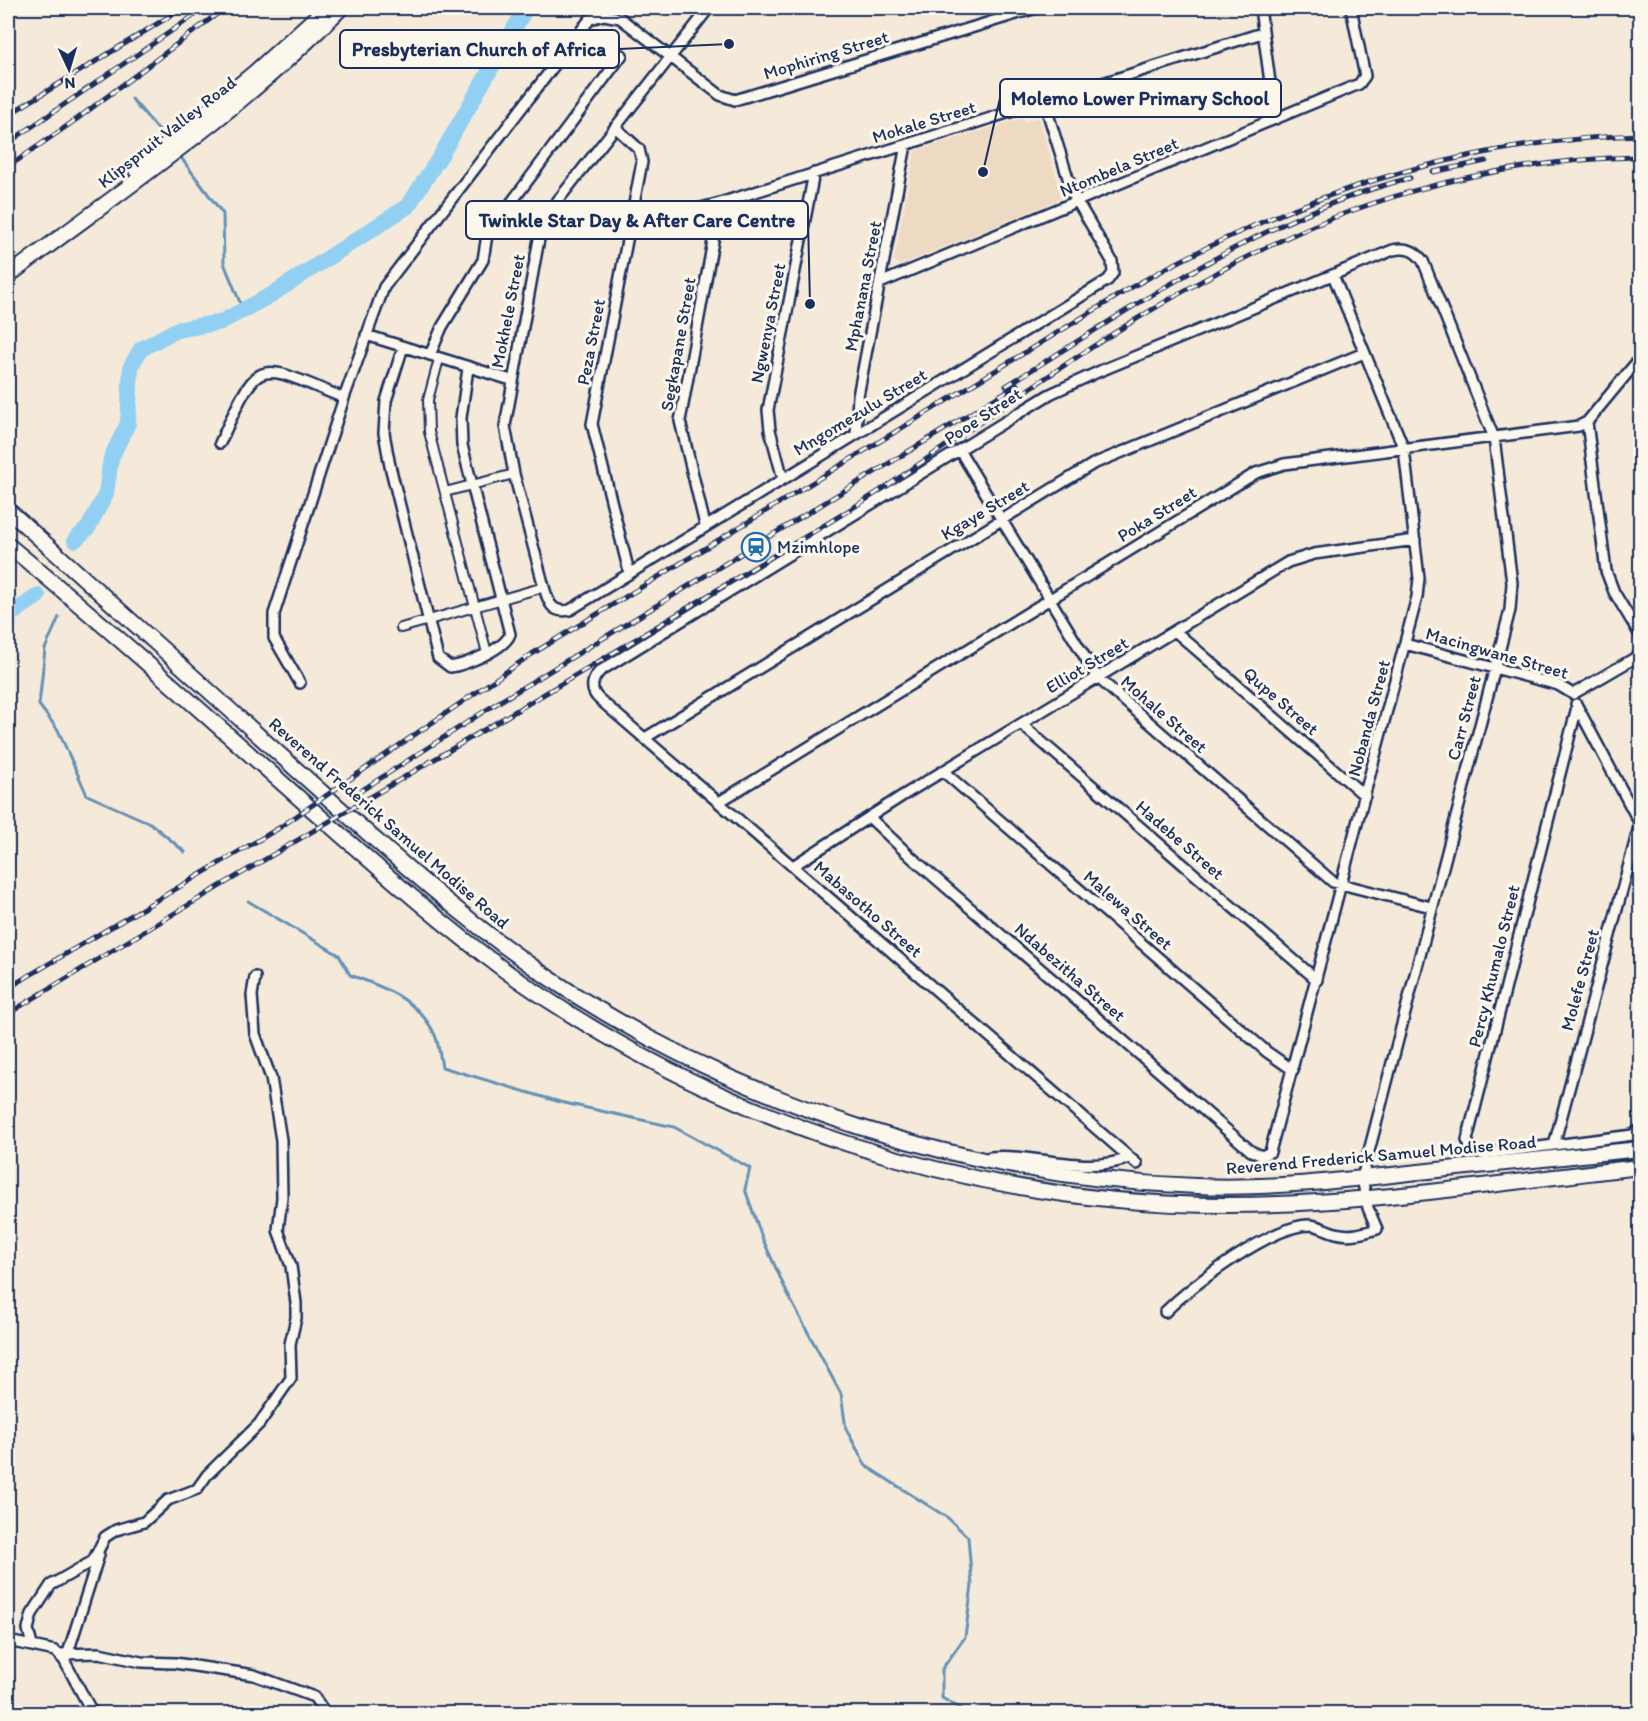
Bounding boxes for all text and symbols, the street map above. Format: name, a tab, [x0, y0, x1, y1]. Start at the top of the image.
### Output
street label: Mophiring Street	[761, 25, 891, 84]
callout: Presbyterian Church of Africa	[340, 30, 619, 68]
text: Presbyterian Church of Africa	[352, 37, 606, 62]
north arrow	[39, 39, 99, 99]
street label: Klipspruit Valley Road	[93, 71, 241, 193]
text: N	[64, 74, 76, 93]
callout: Molemo Lower Primary School	[1000, 79, 1281, 117]
text: Molemo Lower Primary School	[1011, 86, 1270, 111]
street label: Mokale Street	[870, 96, 979, 148]
street label: Ntombela Street	[1056, 132, 1182, 202]
callout: Twinkle Star Day & After Care Centre	[466, 201, 808, 239]
text: Twinkle Star Day & After Care Centre	[478, 208, 796, 233]
street label: Mphanana Street	[840, 219, 887, 353]
street label: Mokhele Street	[486, 252, 530, 370]
street label: Ngwenya Street	[746, 261, 790, 385]
street label: Segkapane Street	[655, 275, 701, 413]
street label: Peza Street	[572, 297, 610, 387]
street label: Mngomezulu Street	[789, 363, 931, 461]
street label: Pooe Street	[940, 383, 1026, 449]
street label: Kgaye Street	[937, 475, 1033, 545]
street label: Poka Street	[1113, 481, 1201, 547]
station icon: Mzimhlope	[740, 531, 772, 563]
place label: Mzimhlope	[777, 536, 860, 558]
street label: Macingwane Street	[1423, 622, 1571, 684]
street label: Elliot Street	[1042, 632, 1132, 698]
street label: Nobanda Street	[1343, 657, 1395, 779]
street label: Qupe Street	[1239, 662, 1324, 740]
street label: Mohale Street	[1116, 670, 1212, 758]
street label: Carr Street	[1442, 673, 1486, 763]
street label: Reverend Frederick Samuel Modise Road	[264, 713, 514, 934]
street label: Hadebe Street	[1131, 796, 1229, 885]
street label: Mabasotho Street	[809, 856, 927, 962]
street label: Malewa Street	[1079, 865, 1177, 955]
street label: Percy Khumalo Street	[1463, 882, 1525, 1049]
street label: Ndabezitha Street	[1010, 918, 1130, 1026]
street label: Molefe Street	[1556, 926, 1604, 1033]
street label: Reverend Frederick Samuel Modise Road	[1225, 1130, 1537, 1180]

